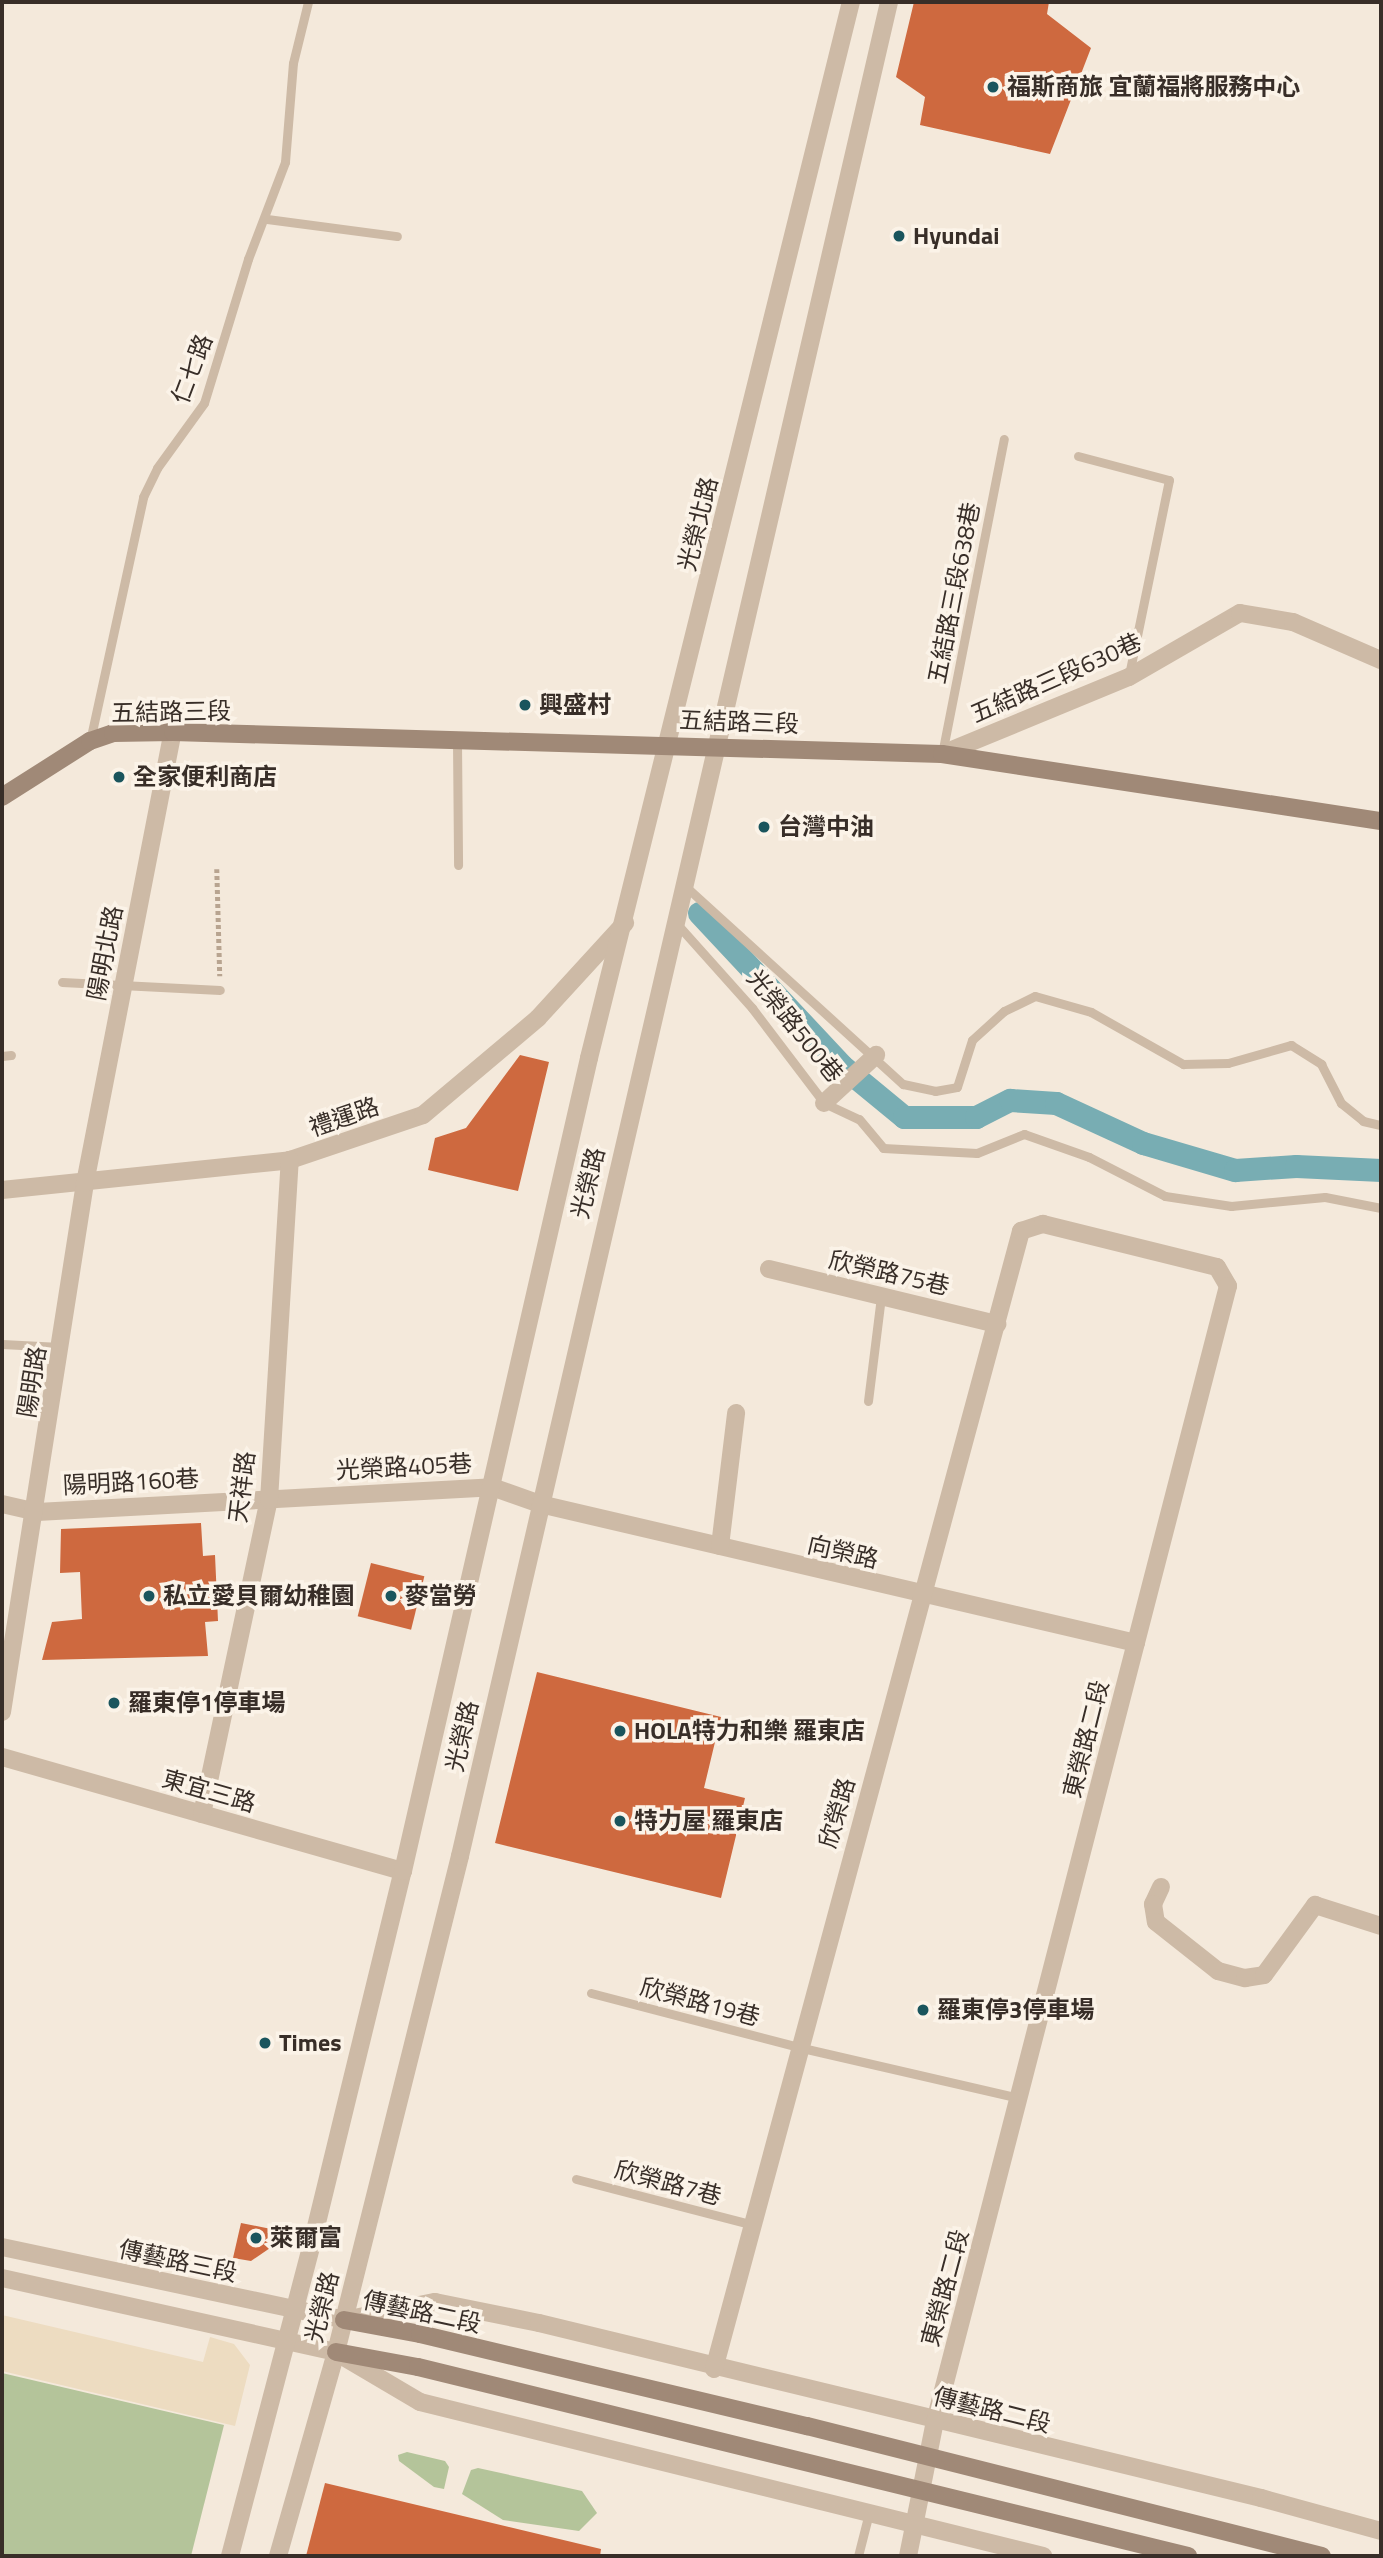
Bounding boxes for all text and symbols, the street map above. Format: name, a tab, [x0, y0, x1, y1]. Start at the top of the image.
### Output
place label: 福斯商旅 宜蘭福將服務中心	[1007, 73, 1300, 101]
marker: 福斯商旅 宜蘭福將服務中心	[985, 79, 1001, 95]
place label: Hyundai	[913, 222, 999, 250]
marker: Hyundai	[891, 228, 907, 244]
street label: 仁七路	[166, 330, 218, 408]
street label: 光榮北路	[672, 474, 724, 574]
street label: 五結路三段638巷	[922, 500, 986, 686]
street label: 五結路三段630巷	[966, 627, 1146, 729]
place label: 興盛村	[539, 691, 611, 719]
street label: 五結路三段	[111, 697, 231, 727]
marker: 興盛村	[517, 697, 533, 713]
street label: 五結路三段	[679, 706, 799, 738]
place label: 全家便利商店	[133, 763, 277, 791]
marker: 全家便利商店	[111, 769, 127, 785]
place label: 台灣中油	[778, 813, 874, 841]
marker: 台灣中油	[756, 819, 772, 835]
street label: 陽明北路	[82, 903, 128, 1003]
street label: 光榮路500巷	[741, 964, 849, 1088]
street label: 禮運路	[305, 1092, 383, 1142]
street label: 光榮路	[565, 1145, 611, 1221]
street label: 欣榮路75巷	[826, 1245, 952, 1301]
street label: 陽明路	[12, 1344, 52, 1420]
street label: 光榮路405巷	[335, 1449, 473, 1485]
street label: 天祥路	[223, 1450, 261, 1524]
street label: 陽明路160巷	[62, 1464, 200, 1500]
street label: 向榮路	[805, 1530, 881, 1574]
place label: 私立愛貝爾幼稚園	[163, 1582, 355, 1610]
place label: 麥當勞	[405, 1582, 477, 1610]
marker: 私立愛貝爾幼稚園	[141, 1588, 157, 1604]
marker: 麥當勞	[383, 1588, 399, 1604]
street label: 東榮路二段	[1058, 1677, 1114, 1801]
place label: 羅東停1停車場	[128, 1689, 285, 1717]
marker: 羅東停1停車場	[106, 1695, 122, 1711]
street label: 光榮路	[440, 1698, 484, 1774]
place label: HOLA特力和樂 羅東店	[634, 1717, 865, 1745]
marker: HOLA特力和樂 羅東店	[612, 1723, 628, 1739]
street label: 東宜三路	[159, 1764, 259, 1818]
street label: 欣榮路	[813, 1774, 861, 1852]
place label: 特力屋 羅東店	[634, 1807, 783, 1835]
marker: 特力屋 羅東店	[612, 1813, 628, 1829]
street label: 欣榮路19巷	[637, 1972, 763, 2032]
place label: 羅東停3停車場	[937, 1996, 1094, 2024]
marker: 羅東停3停車場	[915, 2002, 931, 2018]
place label: Times	[279, 2029, 342, 2057]
marker: Times	[257, 2035, 273, 2051]
street label: 欣榮路7巷	[611, 2155, 725, 2211]
place label: 萊爾富	[270, 2224, 342, 2252]
street label: 東榮路二段	[916, 2226, 974, 2350]
marker: 萊爾富	[248, 2230, 264, 2246]
street label: 傳藝路三段	[116, 2234, 240, 2288]
street label: 光榮路	[299, 2269, 345, 2345]
street label: 傳藝路二段	[360, 2285, 484, 2339]
street label: 傳藝路二段	[930, 2382, 1054, 2438]

